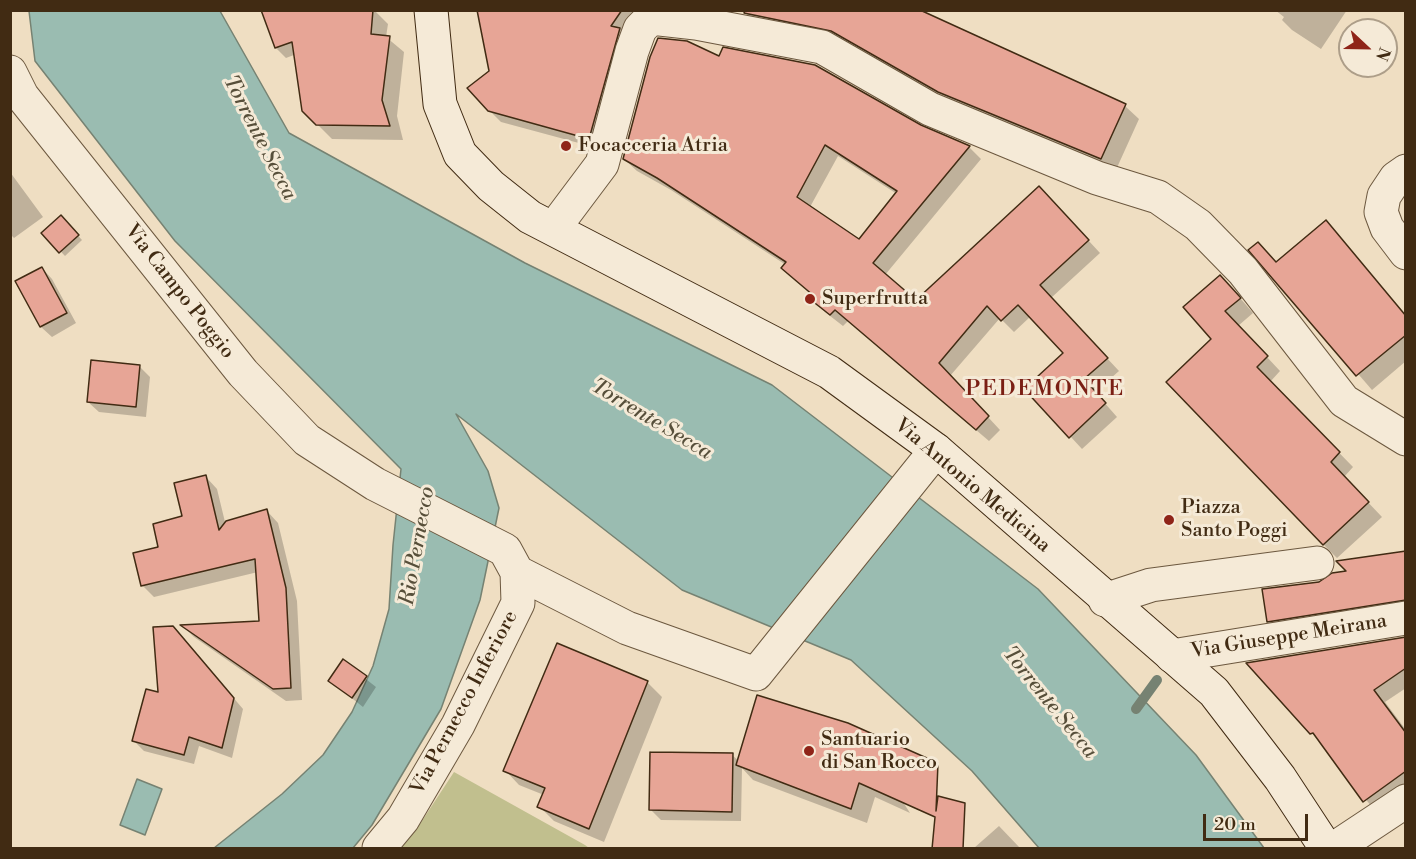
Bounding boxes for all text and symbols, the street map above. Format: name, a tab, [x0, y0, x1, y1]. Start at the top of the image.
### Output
north arrow	[1338, 18, 1398, 78]
text: N	[1371, 44, 1394, 64]
water label: Torrente Secca	[217, 71, 301, 205]
place label: Focacceria Atria	[578, 134, 728, 158]
marker: Focacceria Atria	[559, 139, 573, 153]
street label: Via Campo Poggio	[119, 220, 239, 364]
place label: Superfrutta	[822, 287, 928, 311]
marker: Superfrutta	[803, 292, 817, 306]
water label: Torrente Secca	[586, 374, 716, 466]
district label: PEDEMONTE	[965, 377, 1125, 403]
street label: Via Antonio Medicina	[889, 414, 1055, 558]
water label: Rio Pernecco	[395, 485, 441, 607]
place label: Piazza Santo Poggi	[1181, 496, 1288, 543]
marker: Piazza Santo Poggi	[1162, 513, 1176, 527]
street label: Via Pernecco Inferiore	[406, 607, 524, 799]
street label: Via Giuseppe Meirana	[1189, 610, 1389, 664]
water label: Torrente Secca	[996, 642, 1102, 764]
place label: Santuario di San Rocco	[821, 728, 937, 775]
marker: Santuario di San Rocco	[802, 744, 816, 758]
scale bar	[1206, 802, 1311, 840]
text: 20 m	[1214, 813, 1256, 836]

